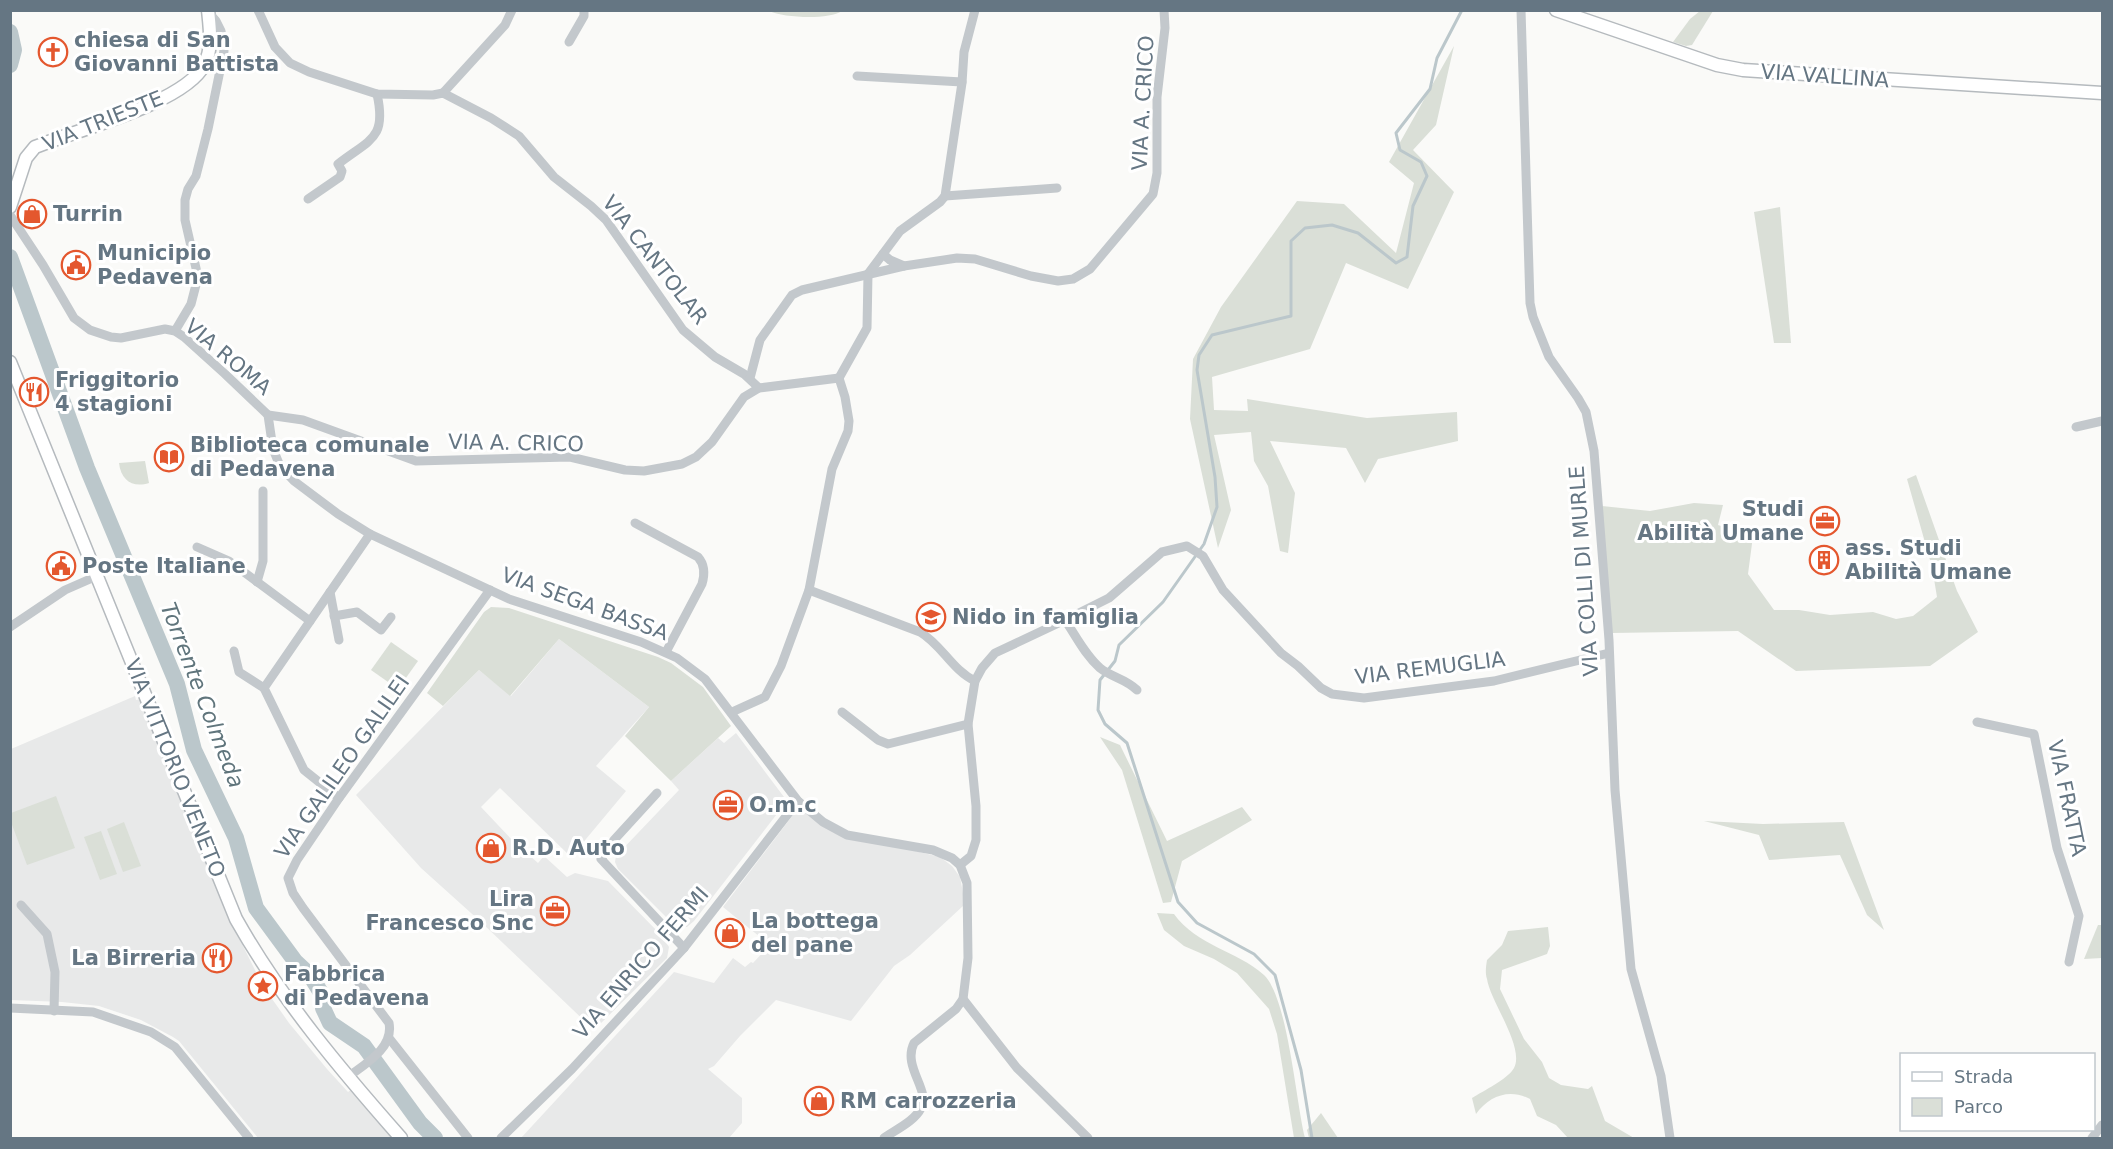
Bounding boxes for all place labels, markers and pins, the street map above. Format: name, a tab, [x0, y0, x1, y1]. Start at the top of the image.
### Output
place label: chiesa di San Giovanni Battista	[74, 28, 279, 76]
church icon: chiesa di San Giovanni Battista	[37, 36, 69, 68]
shop icon: Turrin	[16, 198, 48, 230]
place label: Turrin	[53, 202, 123, 226]
place label: Municipio Pedavena	[97, 241, 213, 289]
public building icon: Municipio Pedavena	[60, 249, 92, 281]
place label: Friggitorio 4 stagioni	[55, 368, 179, 416]
restaurant icon: Friggitorio 4 stagioni	[18, 376, 50, 408]
place label: Biblioteca comunale di Pedavena	[190, 433, 430, 481]
library icon: Biblioteca comunale di Pedavena	[153, 441, 185, 473]
place label: Studi Abilità Umane	[1637, 497, 1804, 545]
office icon: Studi Abilità Umane	[1809, 505, 1841, 537]
place label: ass. Studi Abilità Umane	[1845, 536, 2012, 584]
building icon: ass. Studi Abilità Umane	[1808, 544, 1840, 576]
public building icon: Poste Italiane	[45, 550, 77, 582]
place label: Poste Italiane	[82, 554, 246, 578]
school or university icon: Nido in famiglia	[915, 601, 947, 633]
place label: Nido in famiglia	[952, 605, 1139, 629]
office icon: O.m.c	[712, 789, 744, 821]
place label: O.m.c	[749, 793, 817, 817]
shop icon: R.D. Auto	[475, 832, 507, 864]
place label: R.D. Auto	[512, 836, 625, 860]
place label: Lira Francesco Snc	[366, 887, 534, 935]
office icon: Lira Francesco Snc	[539, 895, 571, 927]
place label: La bottega del pane	[751, 909, 879, 957]
shop icon: La bottega del pane	[714, 917, 746, 949]
restaurant icon: La Birreria	[201, 942, 233, 974]
place label: La Birreria	[71, 946, 196, 970]
place label: Fabbrica di Pedavena	[284, 962, 429, 1010]
place icon: Fabbrica di Pedavena	[247, 970, 279, 1002]
shop icon: RM carrozzeria	[803, 1085, 835, 1117]
place label: RM carrozzeria	[840, 1089, 1017, 1113]

